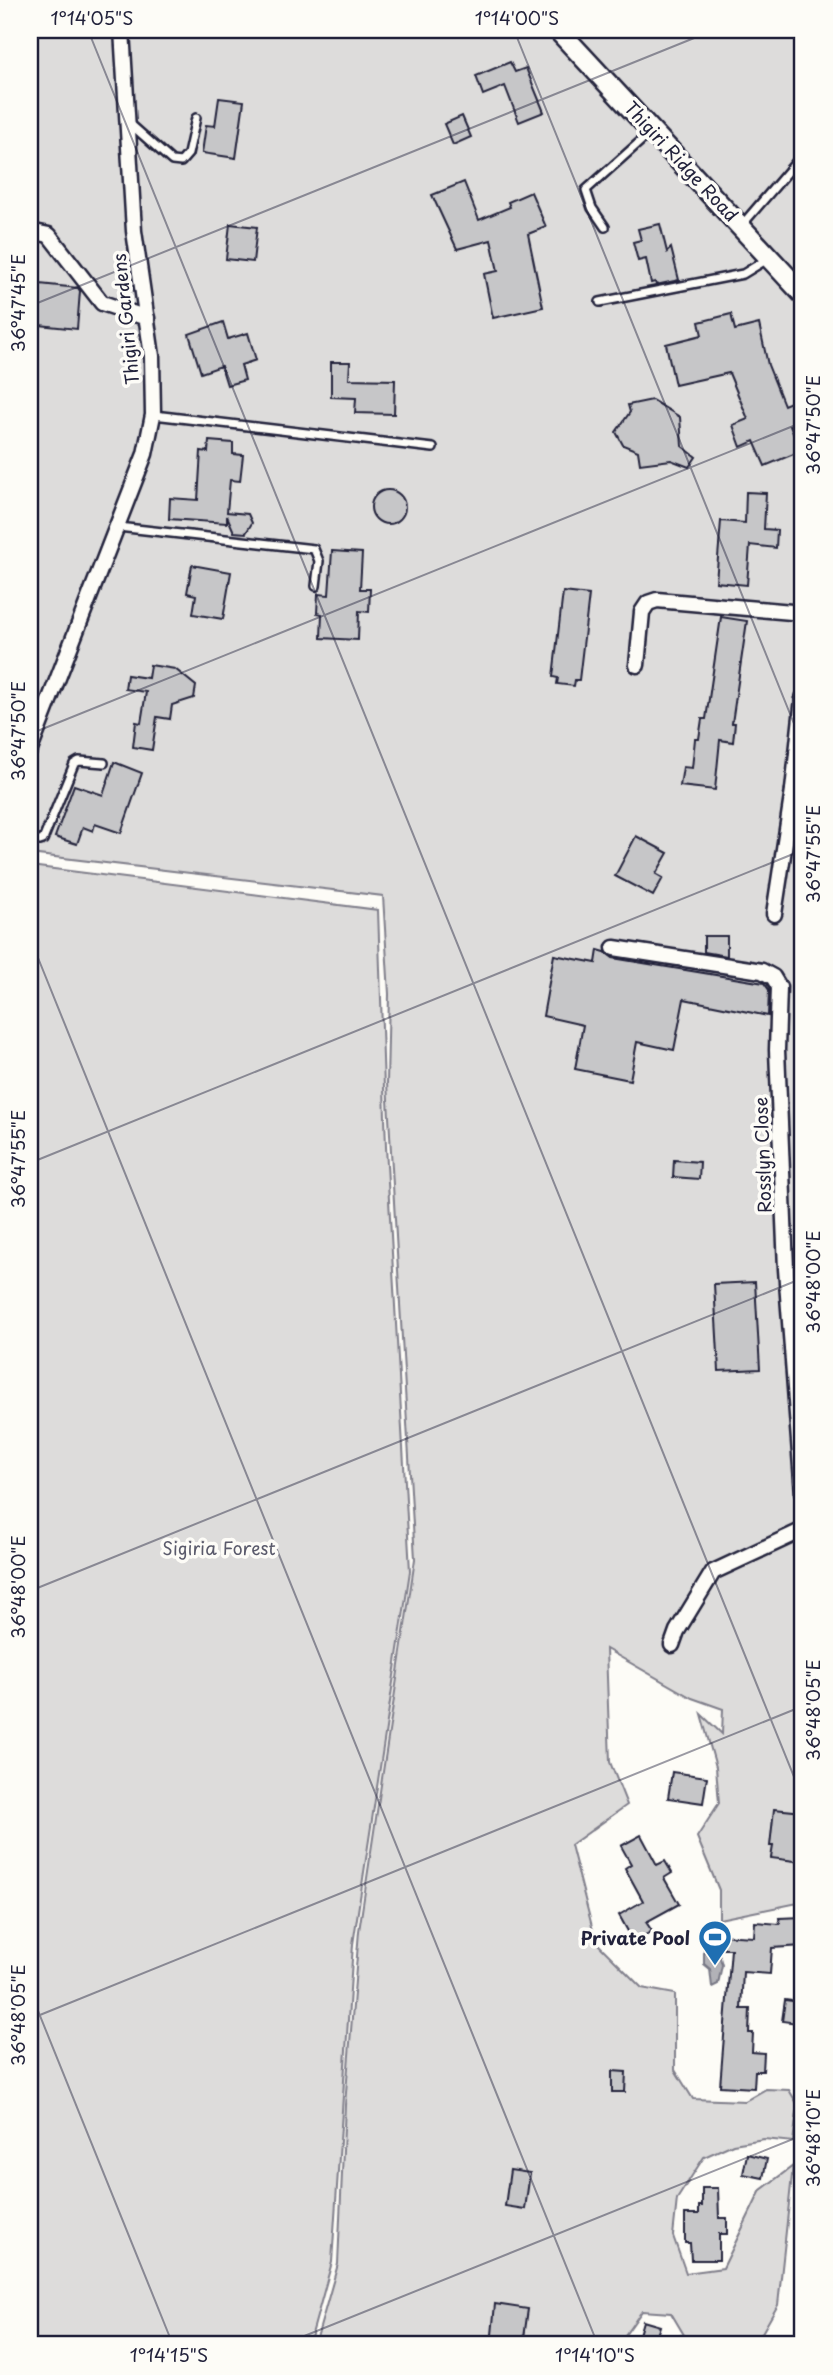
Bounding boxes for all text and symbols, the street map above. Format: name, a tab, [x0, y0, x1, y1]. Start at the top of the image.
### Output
text: 1°14'05"S	[51, 4, 134, 31]
text: 1°14'00"S	[475, 4, 559, 31]
street label: Thigiri Ridge Road	[619, 95, 745, 227]
street label: Thigiri Gardens	[105, 252, 145, 386]
text: 36°47'45"E	[4, 254, 31, 352]
text: 36°47'50"E	[799, 375, 826, 475]
text: 36°47'50"E	[4, 681, 31, 781]
text: 36°47'55"E	[799, 805, 826, 903]
street label: Rosslyn Close	[746, 1096, 778, 1214]
text: 36°47'55"E	[4, 1110, 31, 1208]
text: 36°48'00"E	[799, 1230, 826, 1334]
park label: Sigiria Forest	[162, 1534, 276, 1561]
text: 36°48'00"E	[4, 1535, 31, 1639]
text: 36°48'05"E	[799, 1659, 826, 1761]
sports icon: Private Pool	[696, 1918, 734, 1967]
place label: Private Pool	[580, 1924, 690, 1951]
text: 36°48'05"E	[4, 1964, 31, 2066]
text: 36°48'10"E	[799, 2089, 826, 2187]
text: 1°14'15"S	[130, 2341, 208, 2368]
text: 1°14'10"S	[555, 2341, 635, 2368]

